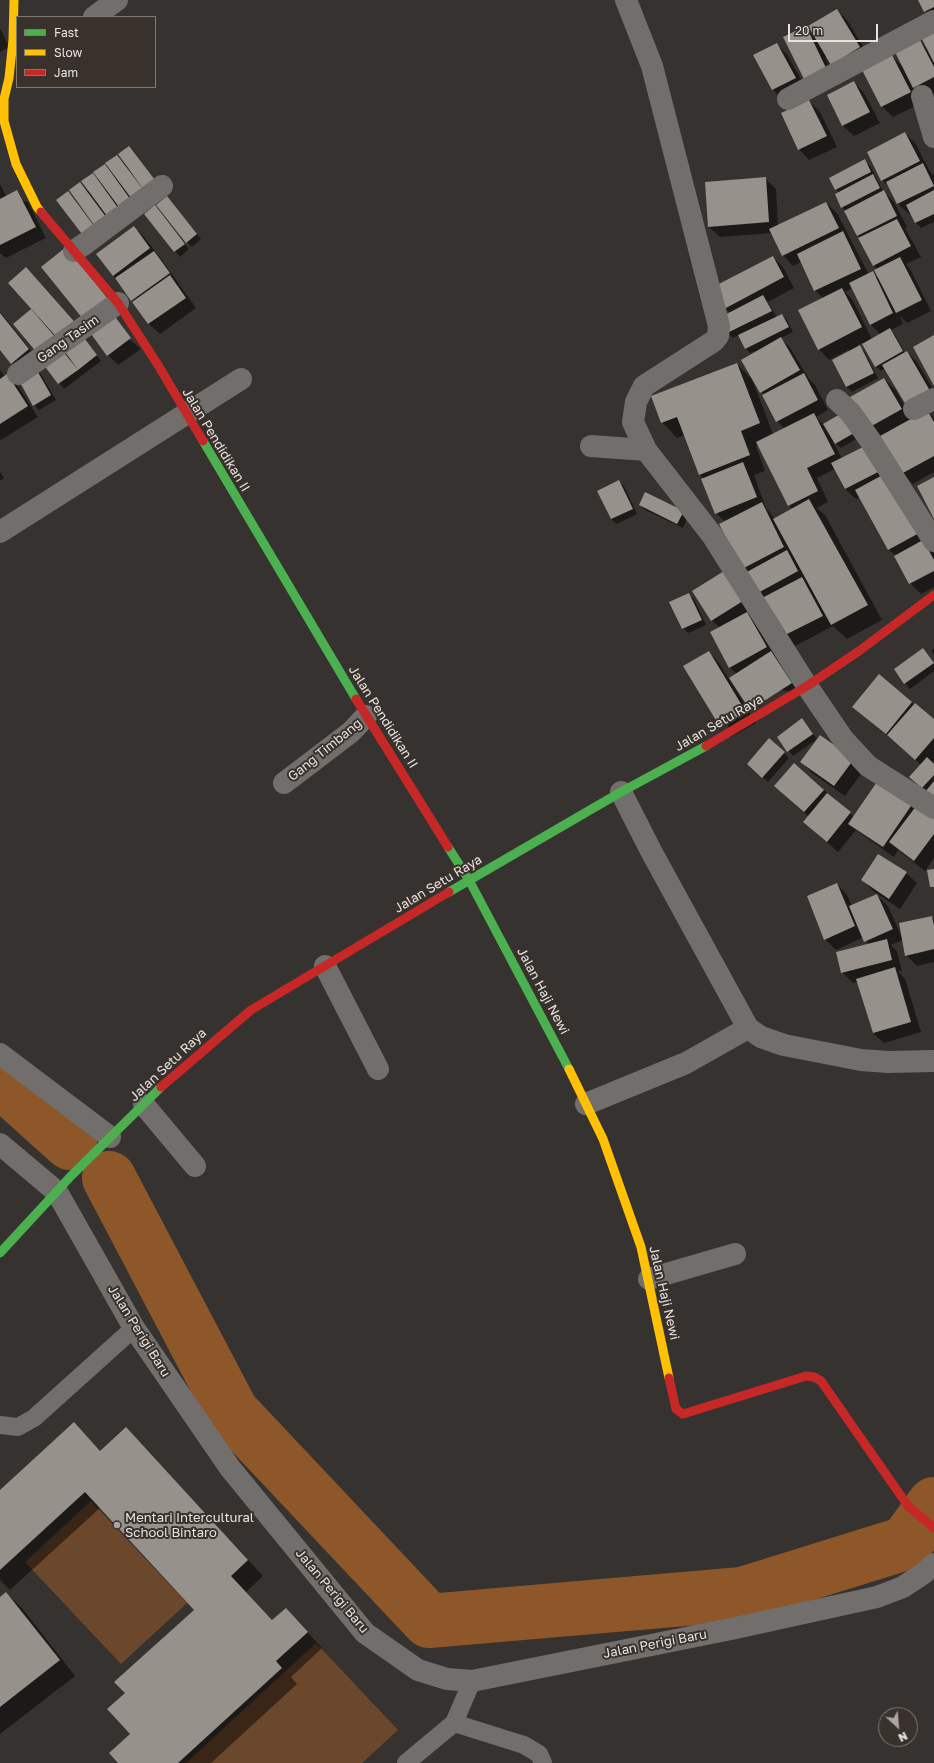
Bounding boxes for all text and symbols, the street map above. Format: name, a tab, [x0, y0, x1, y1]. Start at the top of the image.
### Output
legend	[16, 16, 156, 88]
scale bar	[790, 16, 880, 42]
text: 20 m	[795, 23, 823, 38]
text: Fast	[54, 25, 79, 40]
text: Slow	[54, 45, 82, 60]
text: Jam	[54, 65, 78, 80]
street label: Gang Tasim	[34, 312, 102, 366]
street label: Jalan Pendidikan II	[179, 385, 253, 495]
street label: Jalan Pendidikan II	[345, 663, 421, 771]
street label: Jalan Setu Raya	[672, 691, 766, 755]
street label: Gang Timbang	[285, 716, 365, 784]
street label: Jalan Setu Raya	[391, 852, 485, 916]
street label: Jalan Haji Newi	[514, 945, 572, 1037]
street label: Jalan Setu Raya	[126, 1025, 210, 1105]
street label: Jalan Haji Newi	[646, 1244, 682, 1342]
street label: Jalan Perigi Baru	[104, 1282, 174, 1380]
place label: Mentari Intercultural School Bintaro	[125, 1510, 254, 1541]
marker: Mentari Intercultural School Bintaro	[112, 1520, 122, 1530]
street label: Jalan Perigi Baru	[292, 1546, 372, 1636]
street label: Jalan Perigi Baru	[602, 1626, 708, 1662]
north arrow	[878, 1707, 918, 1747]
text: N	[896, 1730, 910, 1745]

